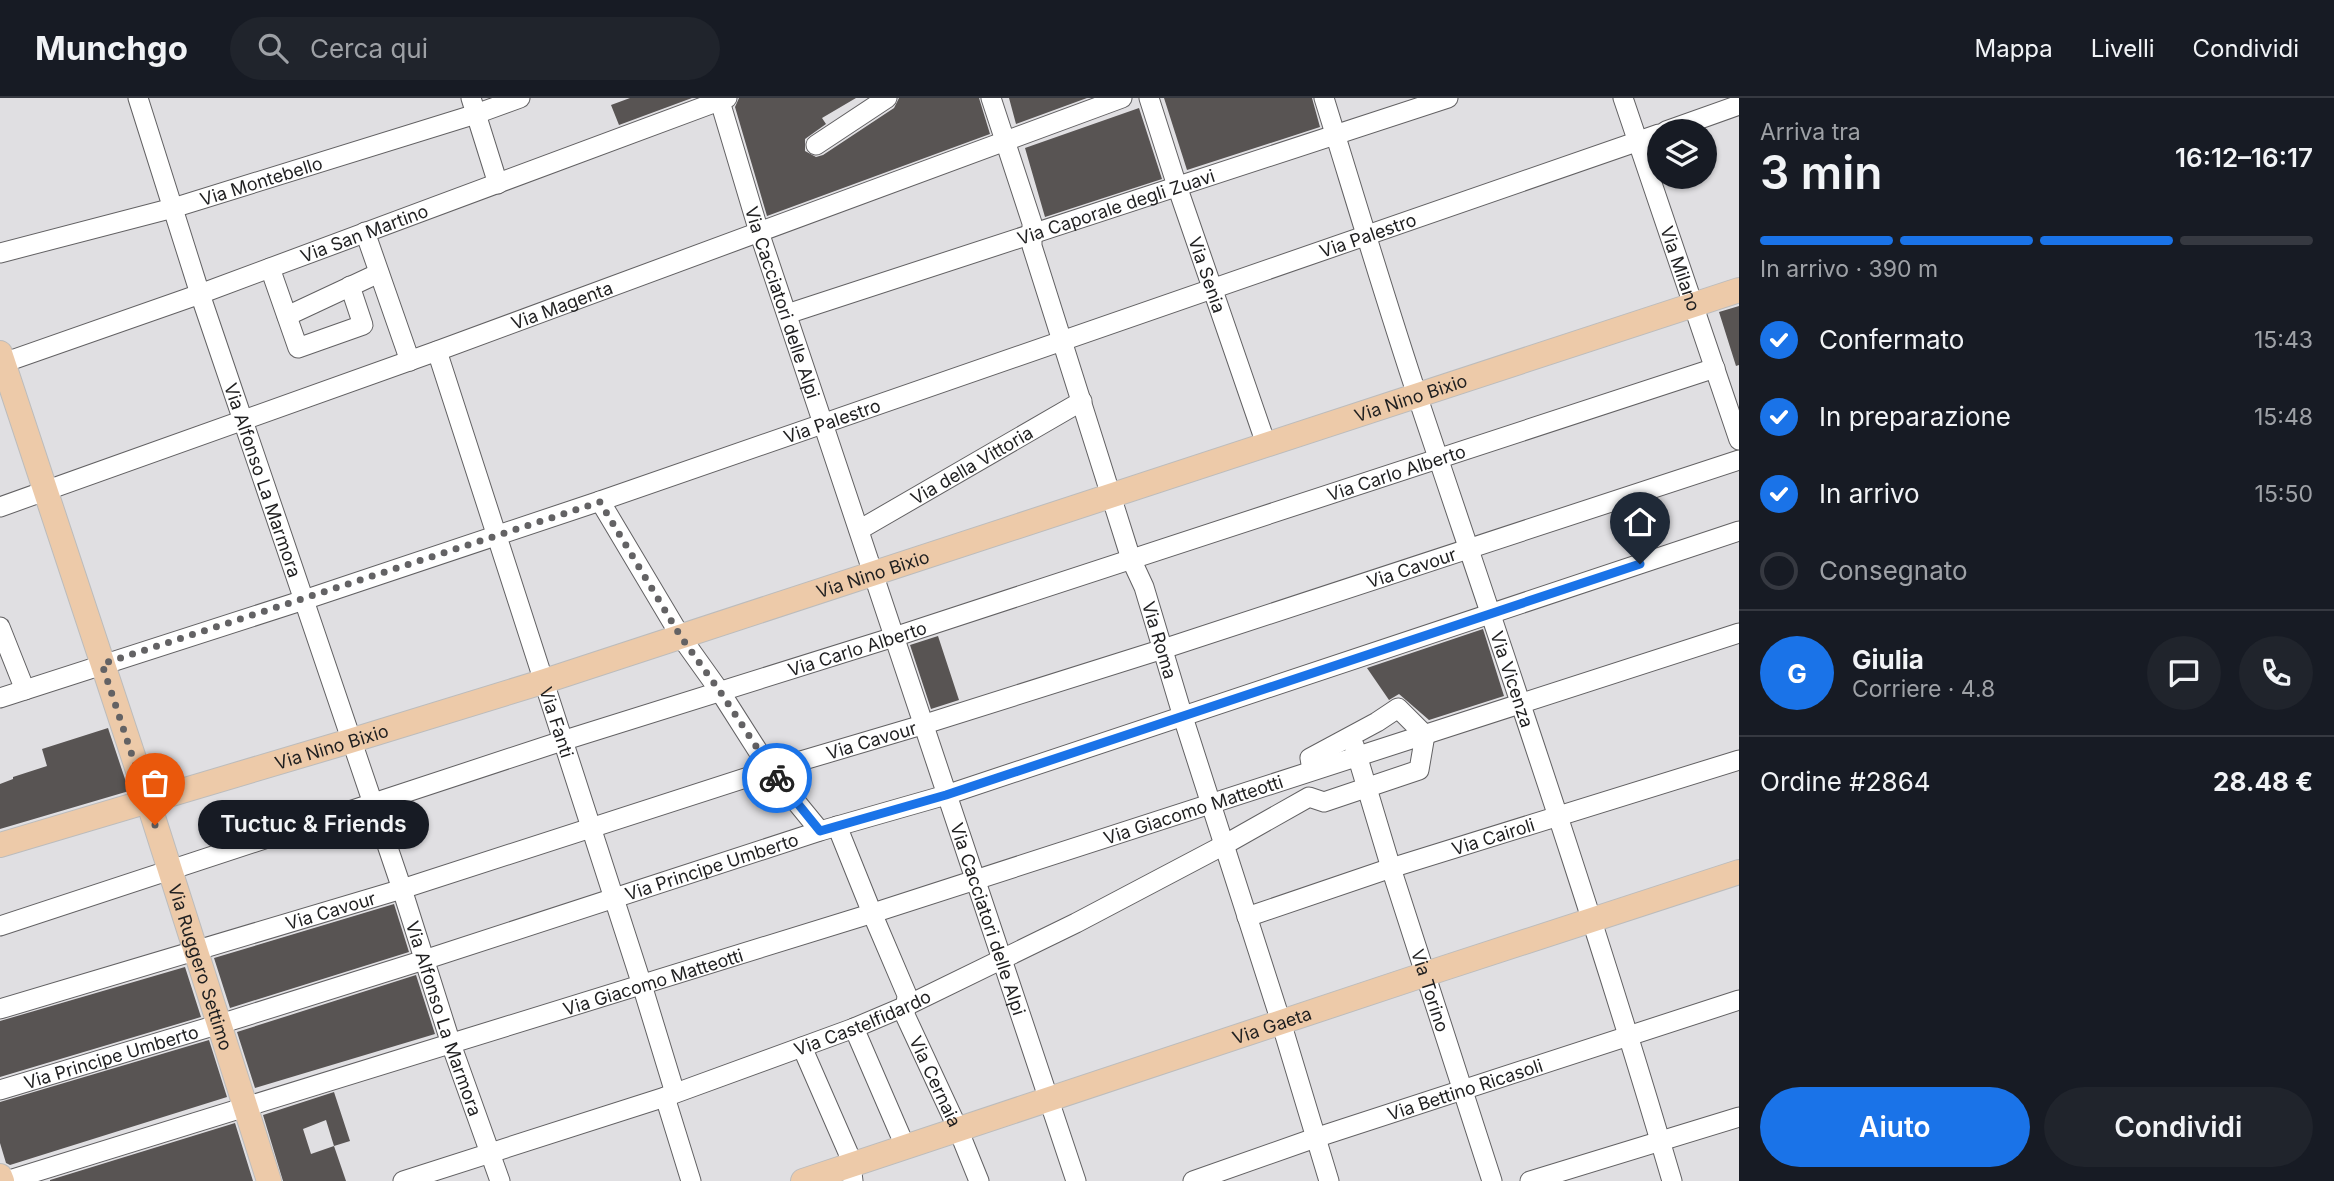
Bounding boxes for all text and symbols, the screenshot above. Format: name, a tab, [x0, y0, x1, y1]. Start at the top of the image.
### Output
search box	[230, 17, 720, 80]
text: Munchgo	[35, 28, 188, 68]
icon: search	[254, 29, 292, 67]
text: Cerca qui	[310, 33, 428, 64]
text: Mappa	[1974, 34, 2053, 63]
text: Livelli	[2091, 34, 2155, 63]
text: Condividi	[2193, 34, 2299, 63]
text: Arriva tra	[1760, 118, 1861, 146]
map controls	[1647, 119, 1717, 189]
button: layers	[1647, 119, 1717, 189]
text: 16:12–16:17	[2175, 142, 2313, 173]
text: 3 min	[1760, 144, 1882, 200]
street label: Via Montebello	[197, 152, 325, 210]
street label: Via Caporale degli Zuavi	[1014, 164, 1217, 249]
street label: Via San Martino	[297, 200, 431, 266]
street label: Via Cacciatori delle Alpi	[741, 204, 824, 401]
street label: Via Palestro	[1316, 208, 1419, 261]
street label: Via Milano	[1657, 223, 1705, 314]
street label: Via Senia	[1185, 234, 1230, 315]
text: In arrivo · 390 m	[1760, 255, 1938, 283]
street label: Via Magenta	[508, 277, 615, 333]
icon: check	[1760, 321, 1798, 359]
text: Confermato	[1819, 324, 1964, 355]
text: 15:43	[2254, 326, 2313, 354]
street label: Via Nino Bixio	[1352, 369, 1470, 426]
street label: Via Alfonso La Marmora	[220, 380, 306, 580]
street label: Via Palestro	[781, 394, 883, 447]
icon: check	[1760, 398, 1798, 436]
text: In preparazione	[1819, 401, 2011, 432]
text: 15:48	[2254, 403, 2313, 431]
street label: Via della Vittoria	[907, 421, 1036, 508]
street label: Via Carlo Alberto	[1324, 440, 1468, 505]
icon: check	[1760, 475, 1798, 513]
text: In arrivo	[1819, 478, 1920, 509]
text: 15:50	[2255, 480, 2313, 508]
pin	[1610, 492, 1670, 564]
icon: home	[1621, 503, 1659, 541]
street label: Via Cavour	[1364, 543, 1459, 592]
street label: Via Nino Bixio	[814, 545, 932, 602]
text: Consegnato	[1819, 555, 1968, 586]
street label: Via Roma	[1138, 599, 1181, 681]
street label: Via Carlo Alberto	[785, 617, 929, 680]
street label: Via Vicenza	[1487, 628, 1538, 730]
button: chat	[2147, 636, 2221, 710]
button: phone	[2239, 636, 2313, 710]
text: Giulia	[1852, 644, 1924, 675]
text: G	[1787, 658, 1807, 689]
text: Corriere · 4.8	[1852, 675, 1995, 703]
street label: Via Fanti	[536, 684, 578, 760]
street label: Via Cavour	[824, 717, 919, 763]
street label: Via Nino Bixio	[272, 719, 391, 773]
courier	[742, 743, 812, 813]
pin	[125, 753, 185, 825]
icon: bike	[758, 759, 796, 797]
icon: bag	[136, 764, 174, 802]
text: Ordine #2864	[1760, 766, 1931, 797]
text: 28.48 €	[2213, 766, 2313, 797]
street label: Via Giacomo Matteotti	[1101, 770, 1285, 848]
callout: Tuctuc & Friends	[197, 800, 428, 850]
text: Tuctuc & Friends	[220, 810, 407, 838]
street label: Via Cairoli	[1449, 814, 1537, 859]
street label: Via Cacciatori delle Alpi	[947, 820, 1030, 1018]
street label: Via Principe Umberto	[622, 828, 801, 904]
street label: Via Ruggero Settimo	[165, 881, 237, 1053]
street label: Via Cavour	[283, 887, 378, 934]
street label: Via Alfonso La Marmora	[402, 918, 486, 1119]
street label: Via Giacomo Matteotti	[561, 944, 746, 1019]
street label: Via Torino	[1407, 946, 1454, 1034]
street label: Via Castelfidardo	[791, 985, 934, 1060]
street label: Via Gaeta	[1230, 1002, 1314, 1048]
street label: Via Principe Umberto	[21, 1021, 201, 1093]
street label: Via Cernaia	[906, 1032, 966, 1130]
street label: Via Bettino Ricasoli	[1385, 1054, 1545, 1124]
button: Aiuto	[1760, 1087, 2030, 1167]
button: Condividi	[2044, 1087, 2313, 1167]

